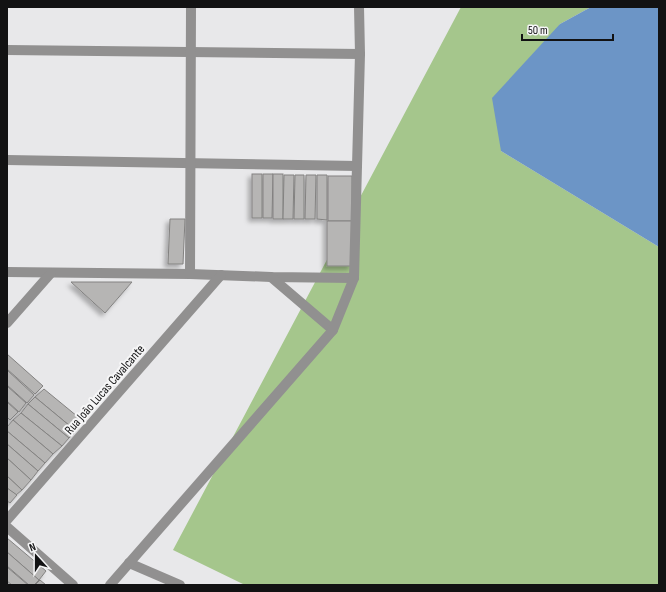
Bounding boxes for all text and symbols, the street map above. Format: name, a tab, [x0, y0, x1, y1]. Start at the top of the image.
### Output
scale bar	[522, 16, 613, 42]
text: 50 m	[528, 23, 548, 38]
street label: Rua João Lucas Cavalcante	[61, 341, 148, 438]
north arrow	[16, 536, 56, 576]
text: N	[28, 540, 38, 554]

